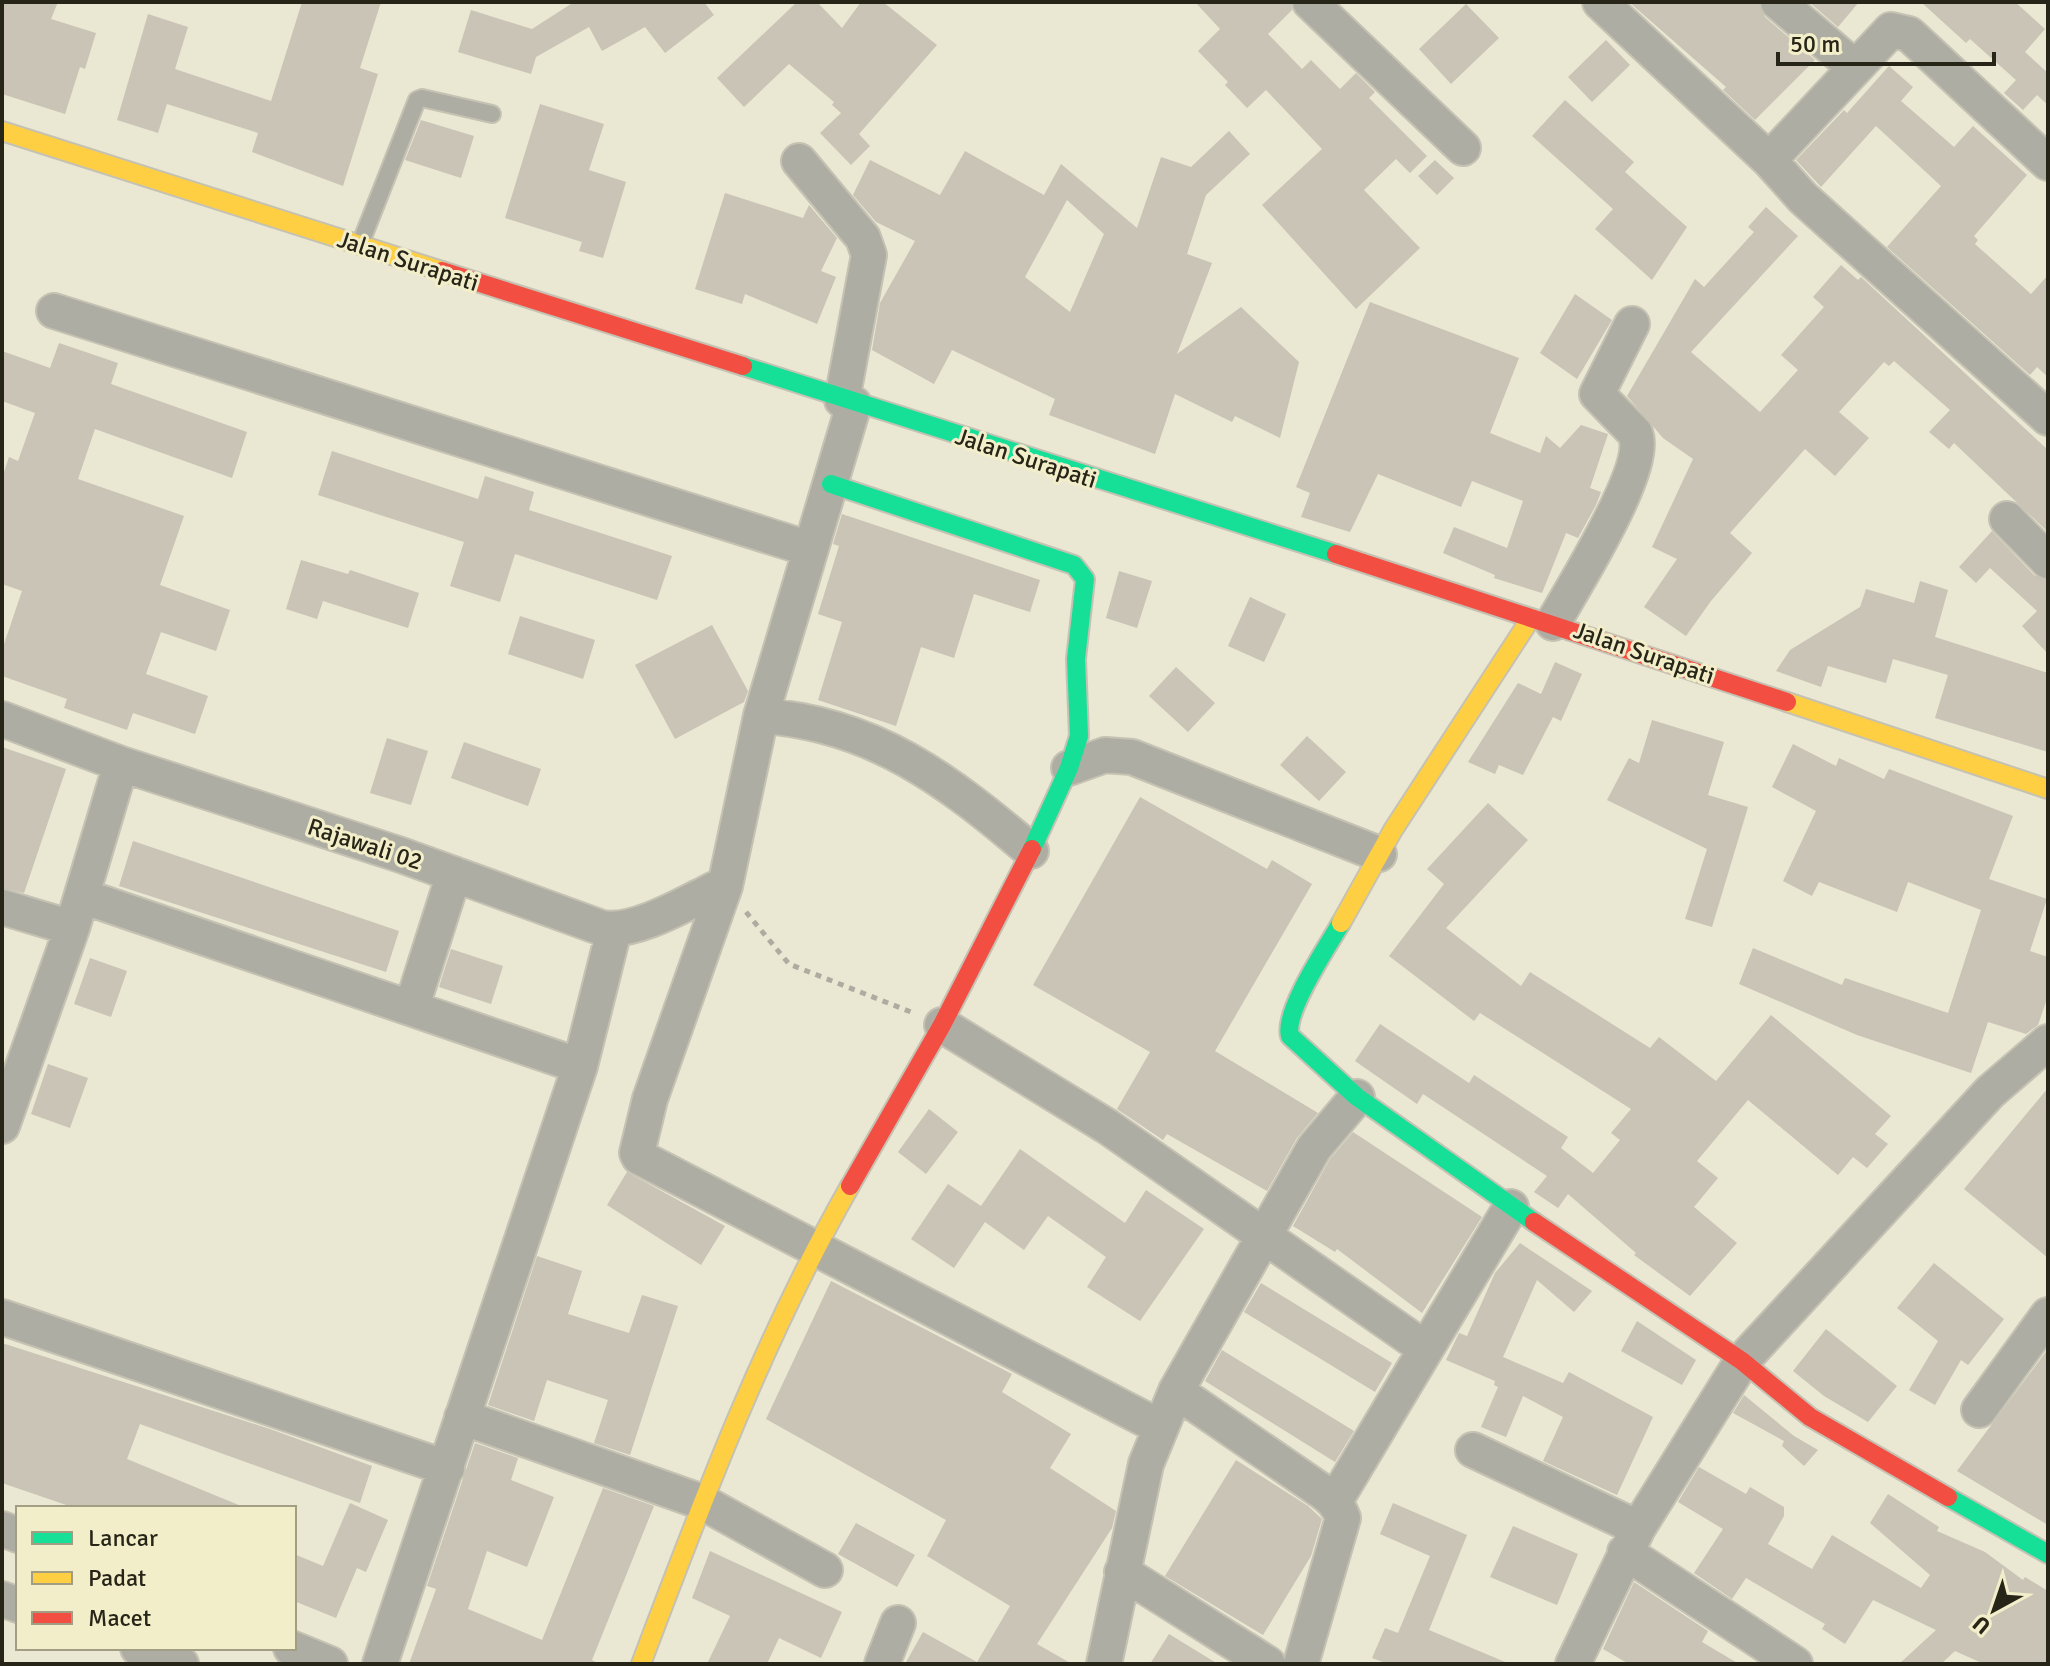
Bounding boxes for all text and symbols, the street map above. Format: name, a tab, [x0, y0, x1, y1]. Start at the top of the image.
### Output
scale bar	[1778, 16, 1994, 66]
text: 50 m	[1790, 29, 1840, 59]
street label: Jalan Surapati	[333, 224, 483, 298]
street label: Jalan Surapati	[951, 421, 1101, 495]
street label: Jalan Surapati	[1570, 615, 1718, 691]
street label: Rajawali 02	[304, 811, 426, 877]
legend	[16, 1506, 296, 1650]
text: Lancar	[88, 1523, 158, 1553]
text: Padat	[88, 1563, 146, 1593]
north arrow	[1954, 1570, 2034, 1650]
text: Macet	[88, 1603, 151, 1633]
text: U	[1967, 1610, 1996, 1640]

